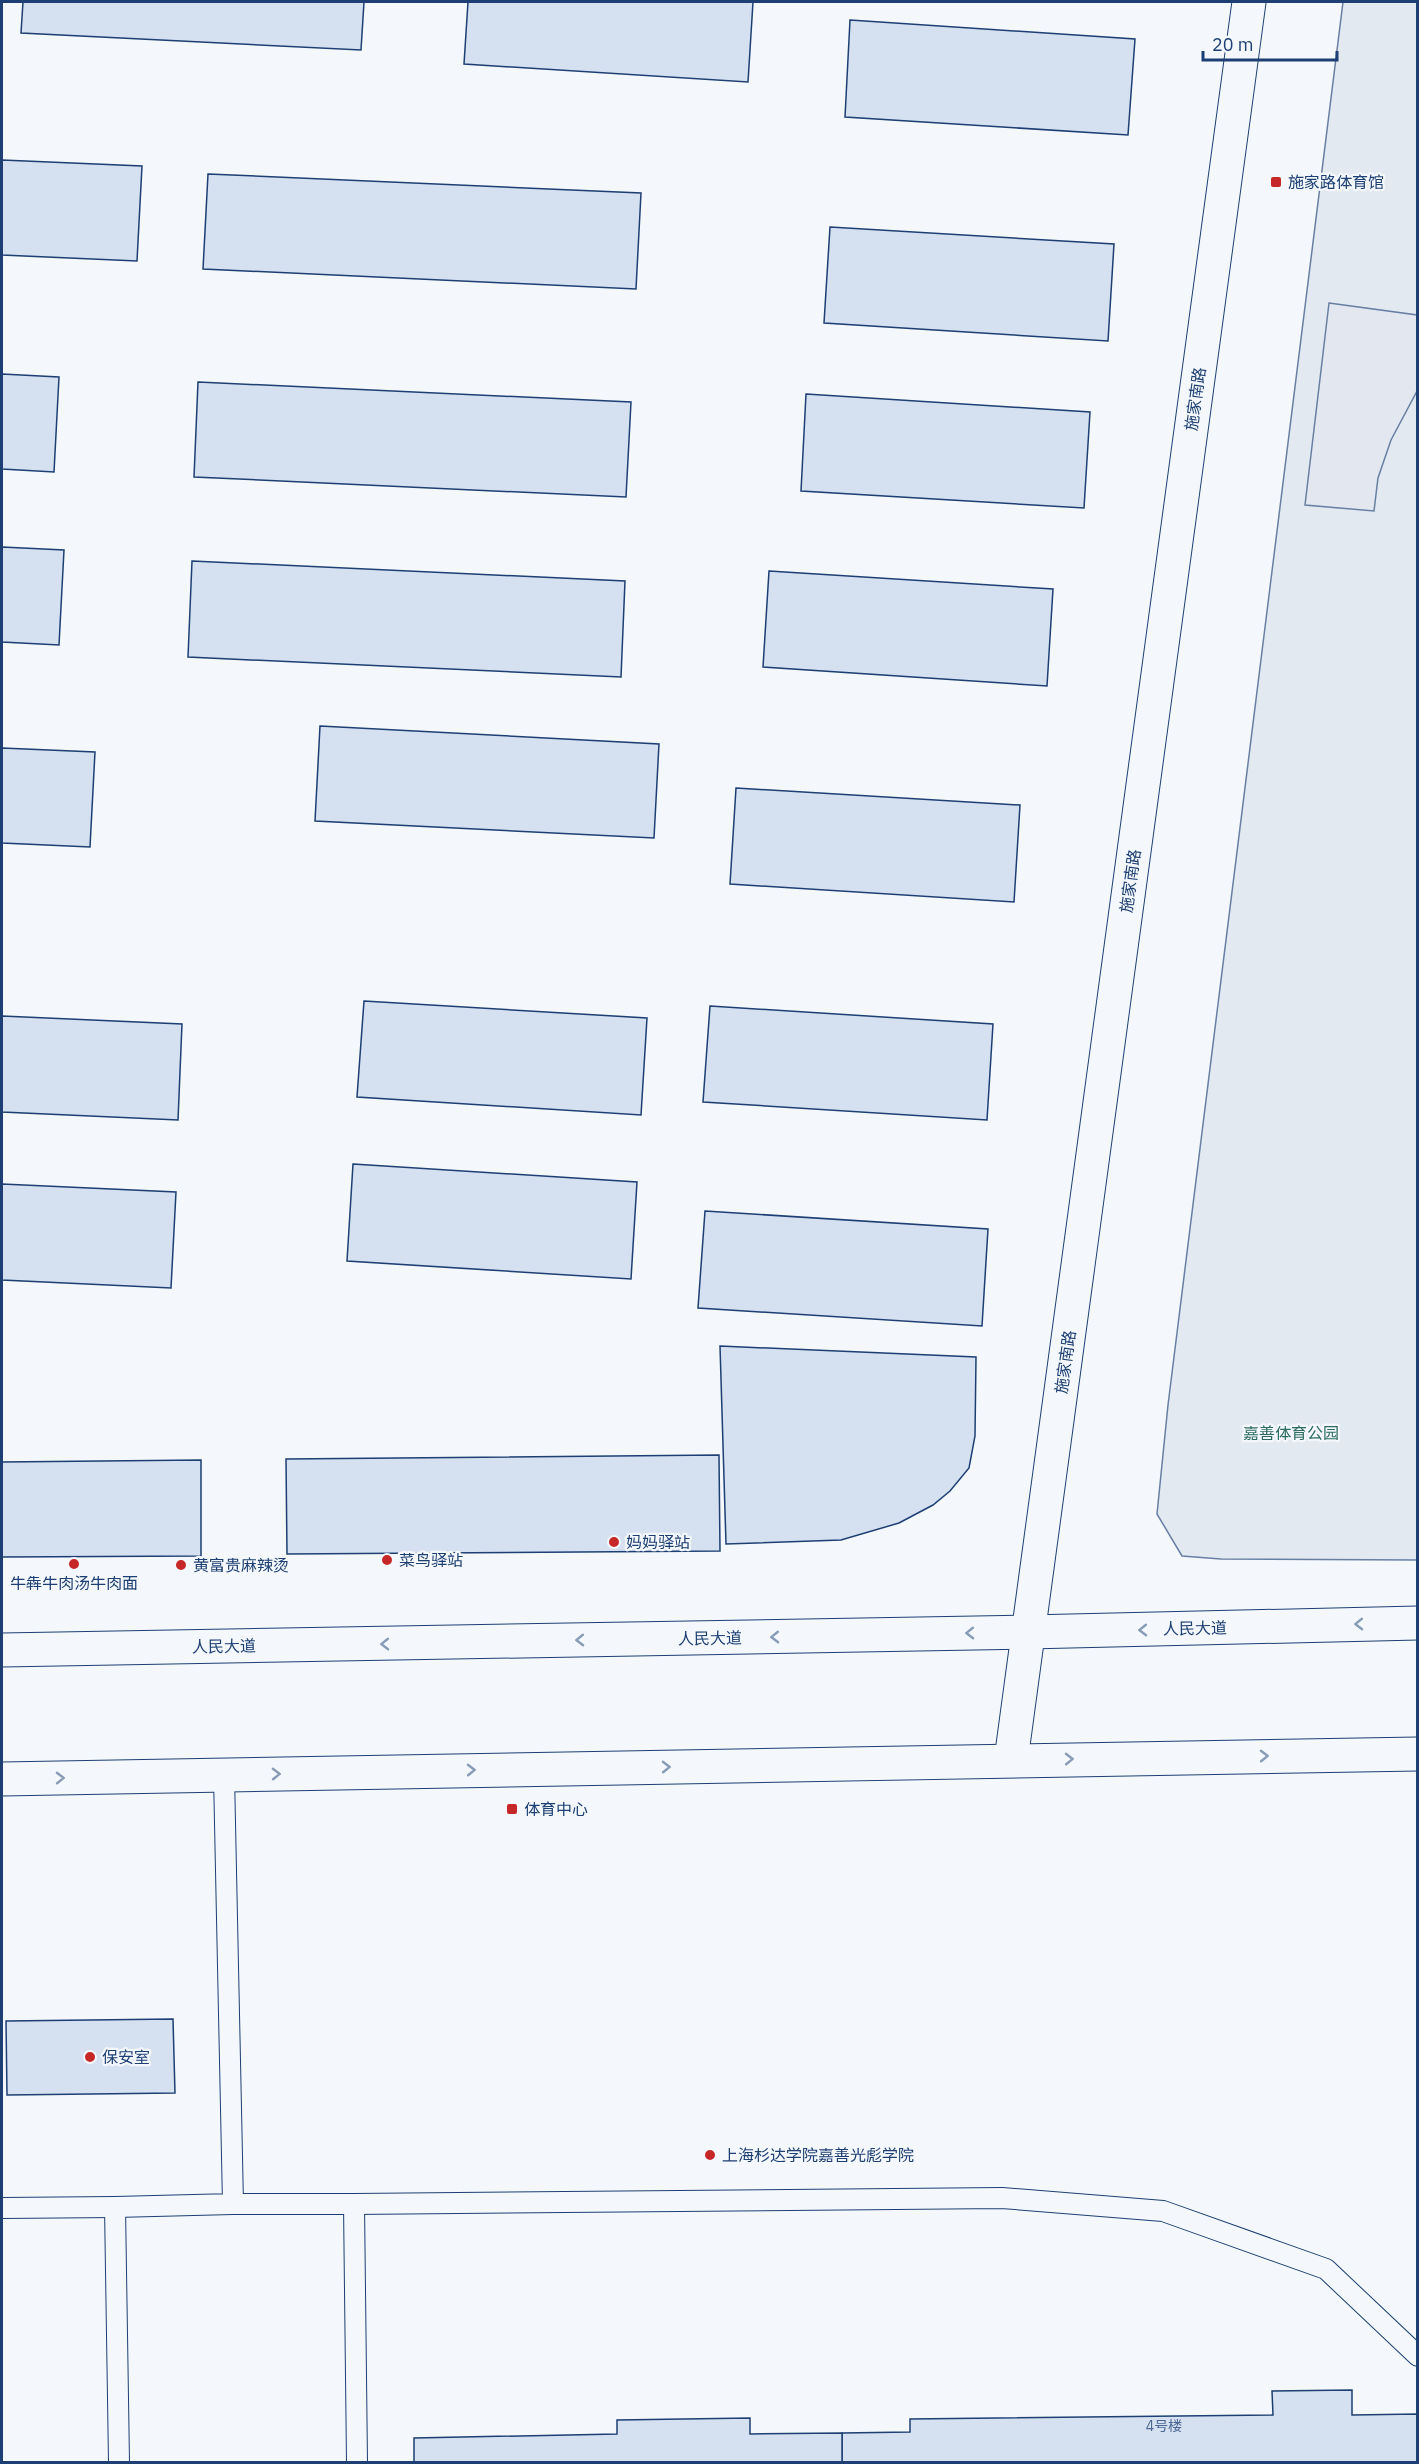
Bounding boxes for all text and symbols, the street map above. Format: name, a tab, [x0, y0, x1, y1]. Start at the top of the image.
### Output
scale bar	[1203, 24, 1336, 62]
text: 20 m	[1212, 33, 1254, 56]
place label: 施家路体育馆	[1288, 172, 1384, 192]
marker: 施家路体育馆	[1269, 175, 1283, 189]
street label: 施家南路	[1181, 366, 1209, 432]
street label: 施家南路	[1116, 848, 1144, 914]
street label: 施家南路	[1051, 1329, 1079, 1395]
park label: 嘉善体育公园	[1243, 1423, 1339, 1443]
place label: 妈妈驿站	[626, 1532, 690, 1552]
marker: 妈妈驿站	[607, 1535, 621, 1549]
place label: 菜鸟驿站	[399, 1550, 463, 1570]
marker: 菜鸟驿站	[380, 1553, 394, 1567]
place label: 黄富贵麻辣烫	[193, 1555, 289, 1575]
marker: 牛犇牛肉汤牛肉面	[67, 1557, 81, 1571]
marker: 黄富贵麻辣烫	[174, 1558, 188, 1572]
place label: 牛犇牛肉汤牛肉面	[10, 1573, 138, 1593]
street label: 人民大道	[1163, 1617, 1227, 1639]
one-way arrow	[1355, 1618, 1364, 1630]
one-way arrow	[1139, 1623, 1148, 1636]
street label: 人民大道	[678, 1627, 742, 1649]
one-way arrow	[965, 1627, 974, 1640]
one-way arrow	[770, 1631, 779, 1643]
one-way arrow	[575, 1634, 584, 1647]
street label: 人民大道	[192, 1635, 256, 1657]
one-way arrow	[380, 1637, 389, 1650]
one-way arrow	[1260, 1750, 1269, 1762]
one-way arrow	[1065, 1753, 1074, 1765]
one-way arrow	[661, 1760, 670, 1773]
one-way arrow	[466, 1764, 475, 1776]
one-way arrow	[271, 1768, 280, 1780]
one-way arrow	[55, 1772, 64, 1784]
place label: 体育中心	[524, 1799, 588, 1819]
marker: 体育中心	[505, 1802, 519, 1816]
place label: 保安室	[102, 2047, 150, 2067]
marker: 保安室	[83, 2050, 97, 2064]
place label: 上海杉达学院嘉善光彪学院	[722, 2145, 914, 2165]
marker: 上海杉达学院嘉善光彪学院	[703, 2148, 717, 2162]
house number: 4号楼	[1146, 2417, 1182, 2435]

